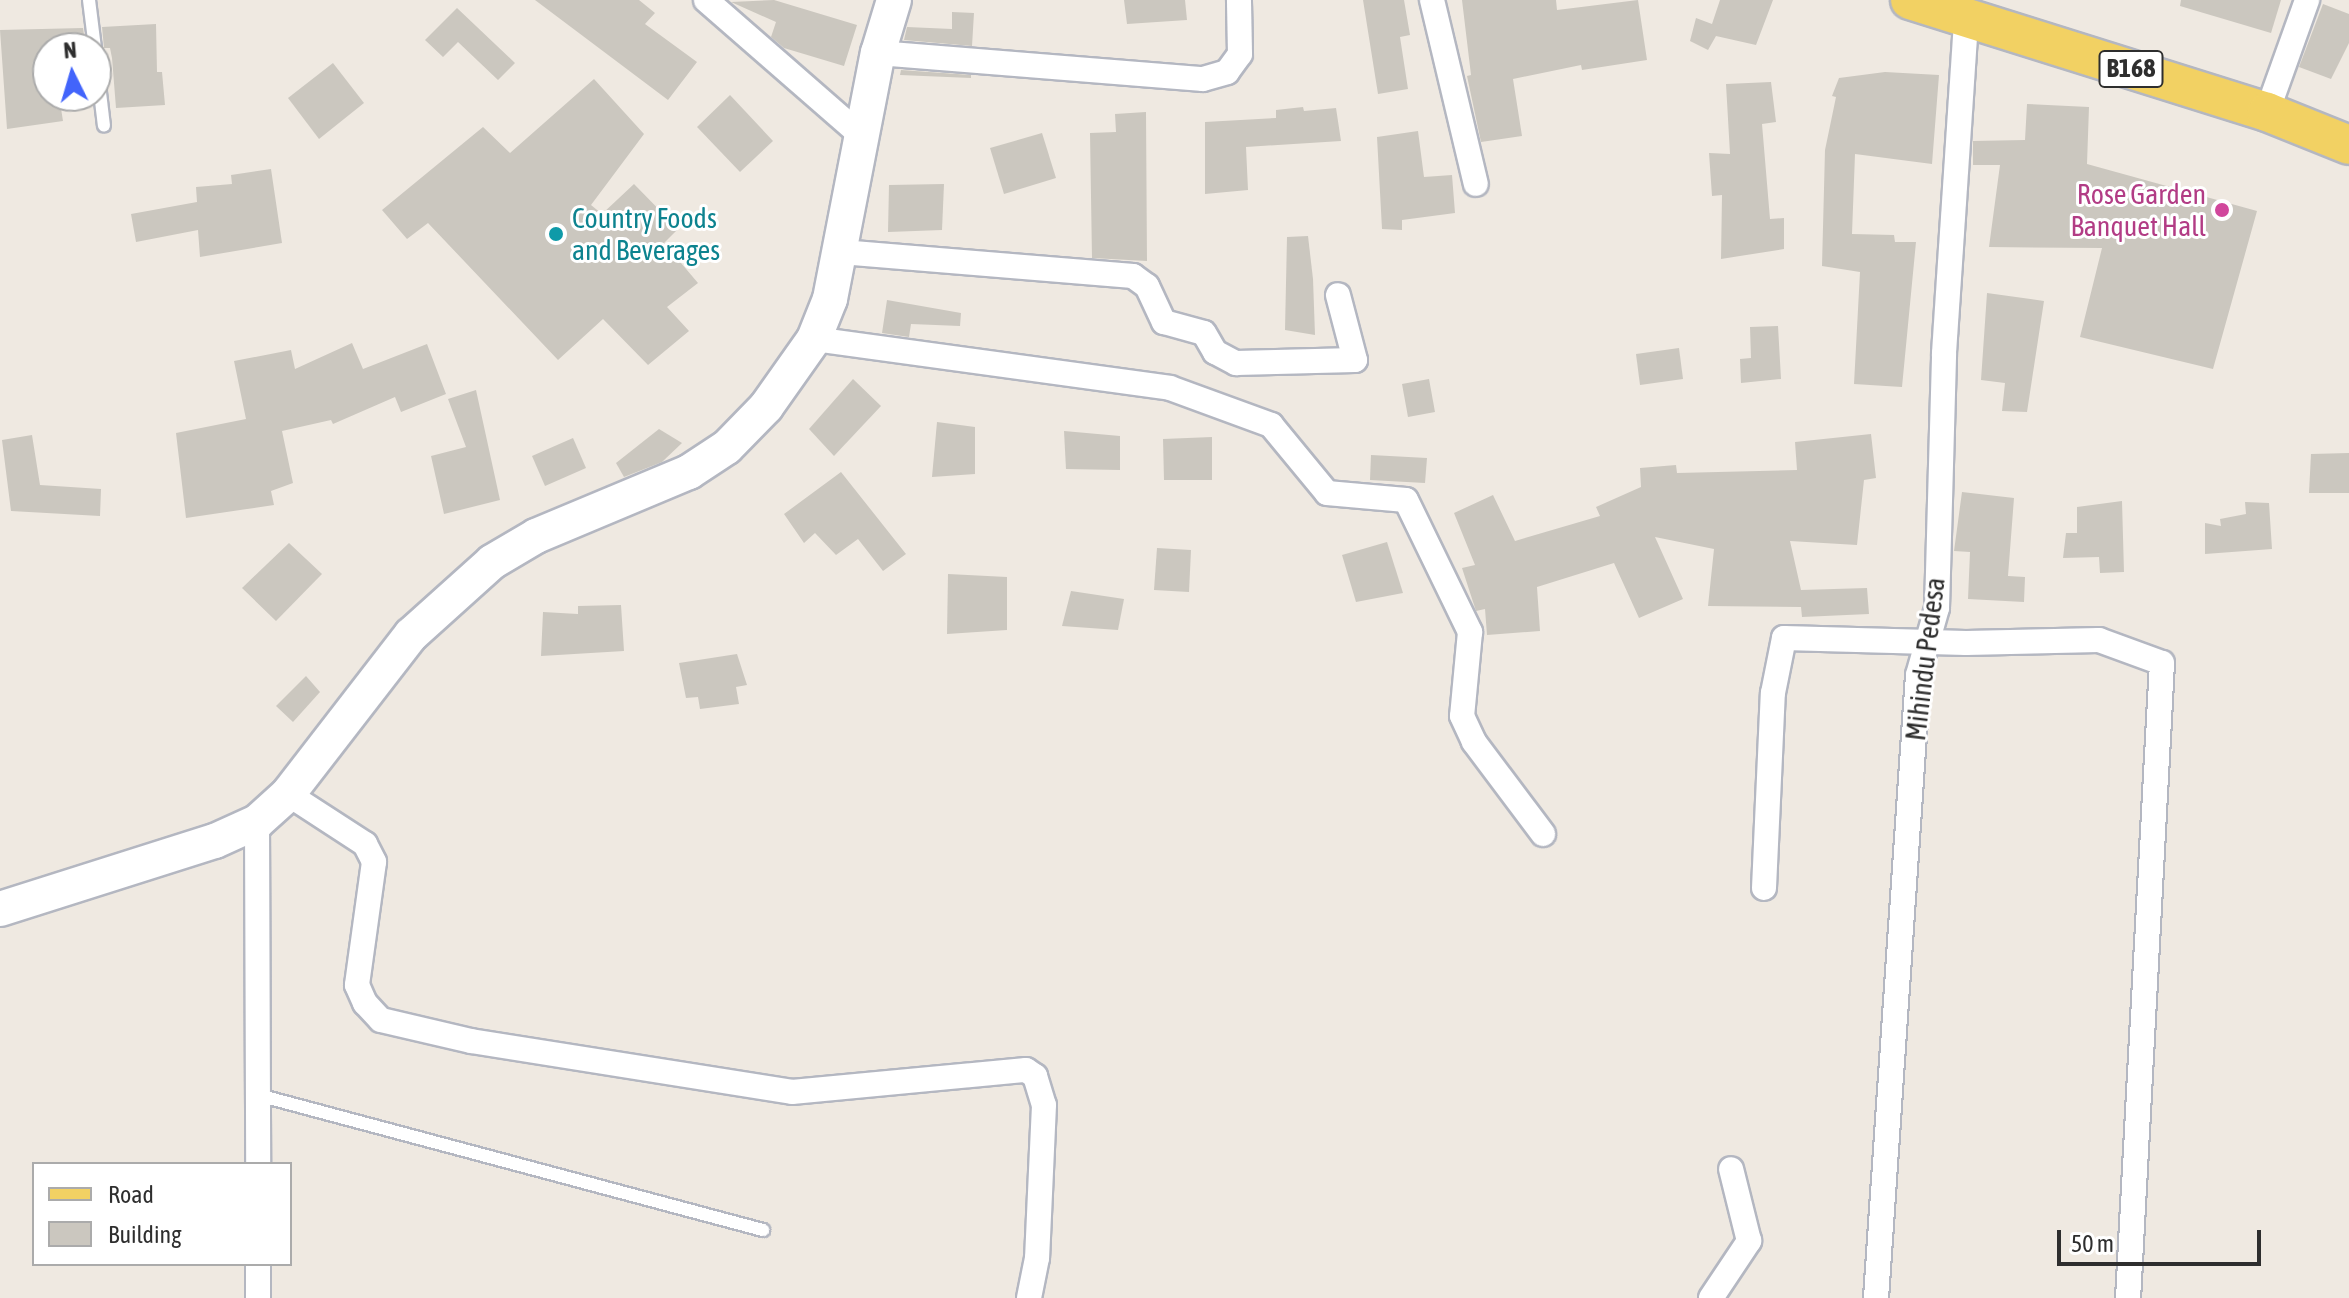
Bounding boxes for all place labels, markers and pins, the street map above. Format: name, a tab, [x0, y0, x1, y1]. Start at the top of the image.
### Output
place label: Rose Garden Banquet Hall	[2071, 177, 2206, 243]
place label: Country Foods and Beverages	[572, 201, 720, 267]
marker: Rose Garden Banquet Hall	[2213, 201, 2231, 219]
marker: Country Foods and Beverages	[547, 225, 565, 243]

